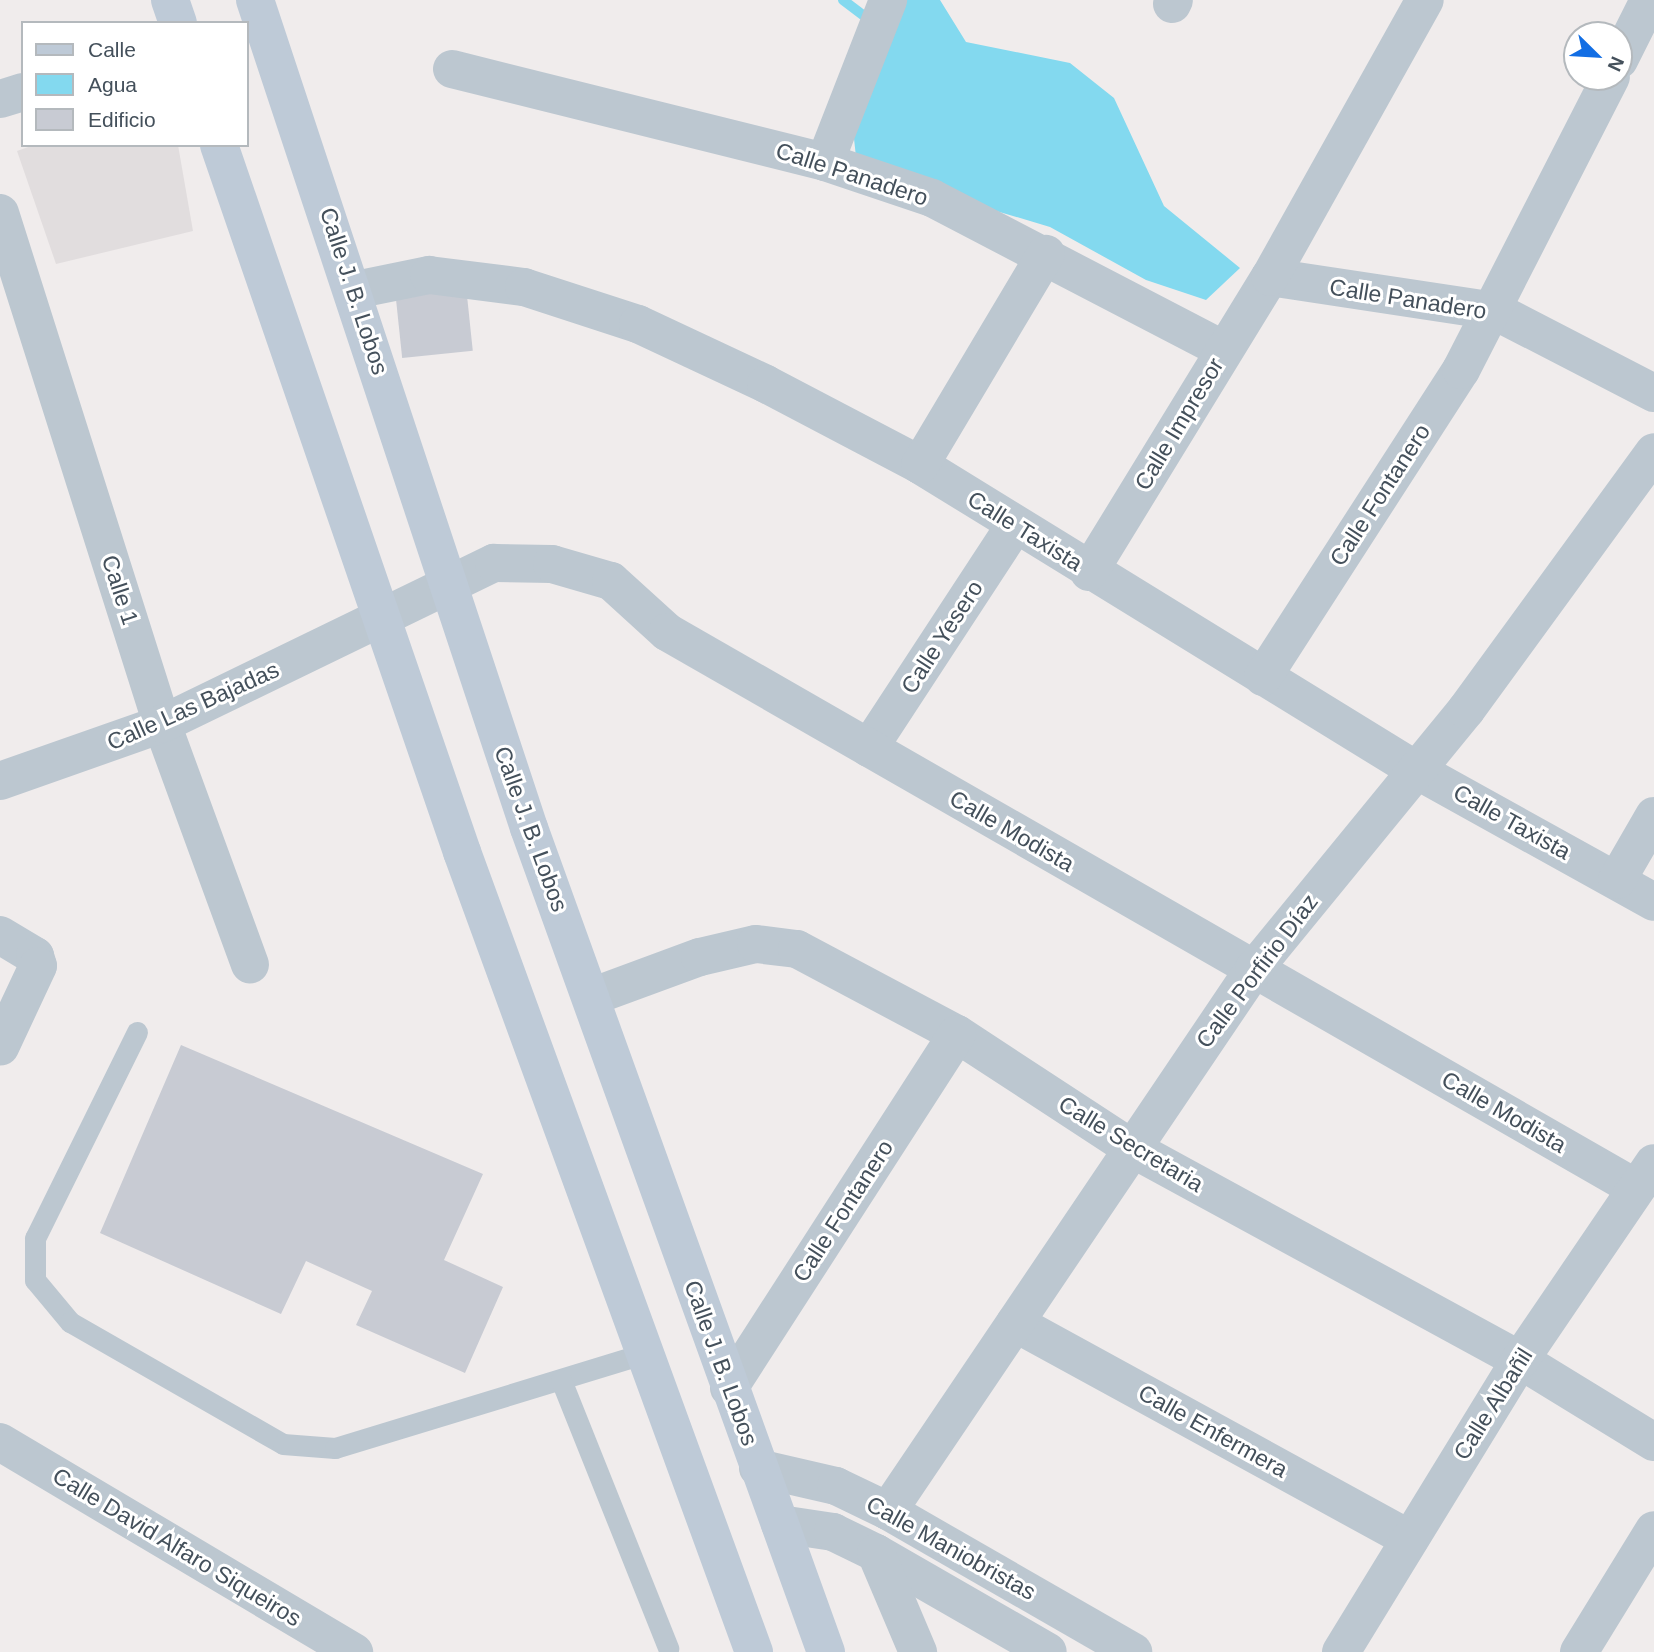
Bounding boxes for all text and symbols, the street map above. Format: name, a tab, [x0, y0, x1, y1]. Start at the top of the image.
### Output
legend	[21, 21, 248, 147]
north arrow	[1563, 21, 1633, 91]
text: Calle	[88, 38, 136, 61]
text: N	[1603, 53, 1628, 74]
text: Agua	[88, 73, 137, 96]
text: Edificio	[88, 108, 156, 131]
street label: Calle Panadero	[772, 136, 932, 212]
street label: Calle J. B. Lobos	[314, 204, 394, 378]
street label: Calle Panadero	[1328, 273, 1488, 325]
street label: Calle Impresor	[1129, 353, 1229, 495]
street label: Calle Fontanero	[1324, 419, 1436, 571]
street label: Calle Taxista	[962, 485, 1088, 577]
street label: Calle 1	[96, 552, 144, 628]
street label: Calle Yesero	[895, 575, 989, 699]
street label: Calle Las Bajadas	[103, 656, 283, 756]
street label: Calle J. B. Lobos	[488, 743, 574, 915]
street label: Calle Taxista	[1448, 778, 1576, 866]
street label: Calle Modista	[945, 784, 1079, 878]
street label: Calle Porfirio Díaz	[1190, 889, 1324, 1053]
street label: Calle Modista	[1437, 1065, 1571, 1159]
street label: Calle Secretaria	[1054, 1090, 1208, 1198]
street label: Calle Fontanero	[787, 1135, 899, 1287]
street label: Calle J. B. Lobos	[678, 1277, 764, 1449]
street label: Calle Albañil	[1447, 1342, 1539, 1466]
street label: Calle Enfermera	[1134, 1379, 1292, 1483]
street label: Calle David Alfaro Siqueiros	[47, 1461, 307, 1633]
street label: Calle Maniobristas	[862, 1490, 1040, 1606]

